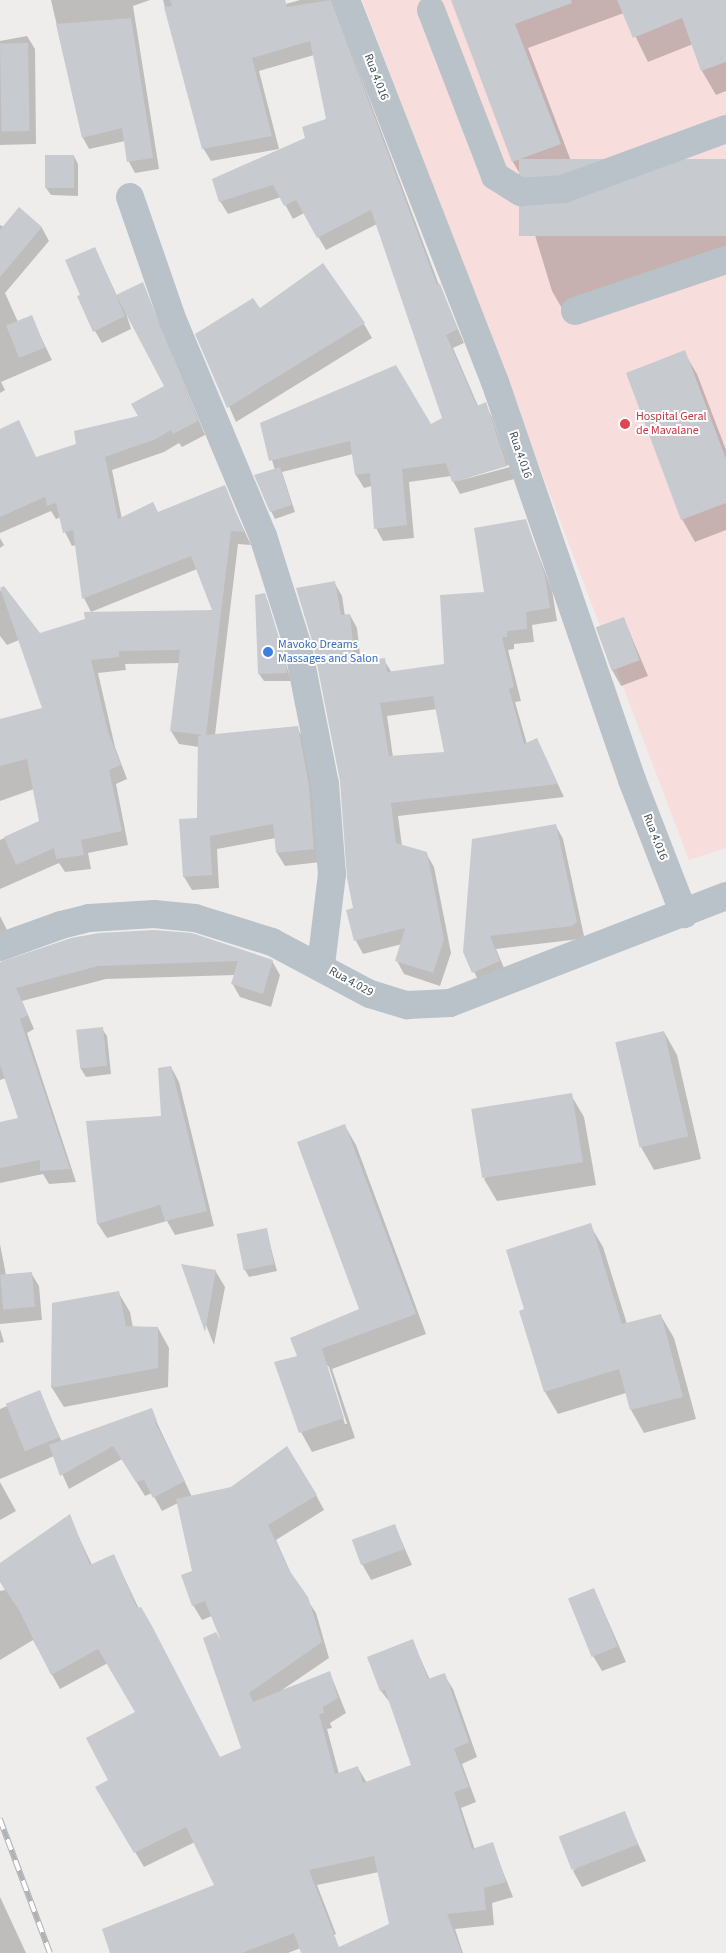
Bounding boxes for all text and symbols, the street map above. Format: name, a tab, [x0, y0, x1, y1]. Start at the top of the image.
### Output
street label: Rua 4.016	[361, 52, 391, 102]
place label: Hospital Geral de Mavalane	[636, 410, 707, 438]
marker: Hospital Geral de Mavalane	[618, 417, 632, 431]
street label: Rua 4.016	[505, 430, 535, 480]
place label: Mavoko Dreams Massages and Salon	[278, 638, 378, 666]
marker: Mavoko Dreams Massages and Salon	[262, 646, 274, 658]
street label: Rua 4.016	[640, 812, 670, 862]
street label: Rua 4.029	[326, 964, 376, 1000]

